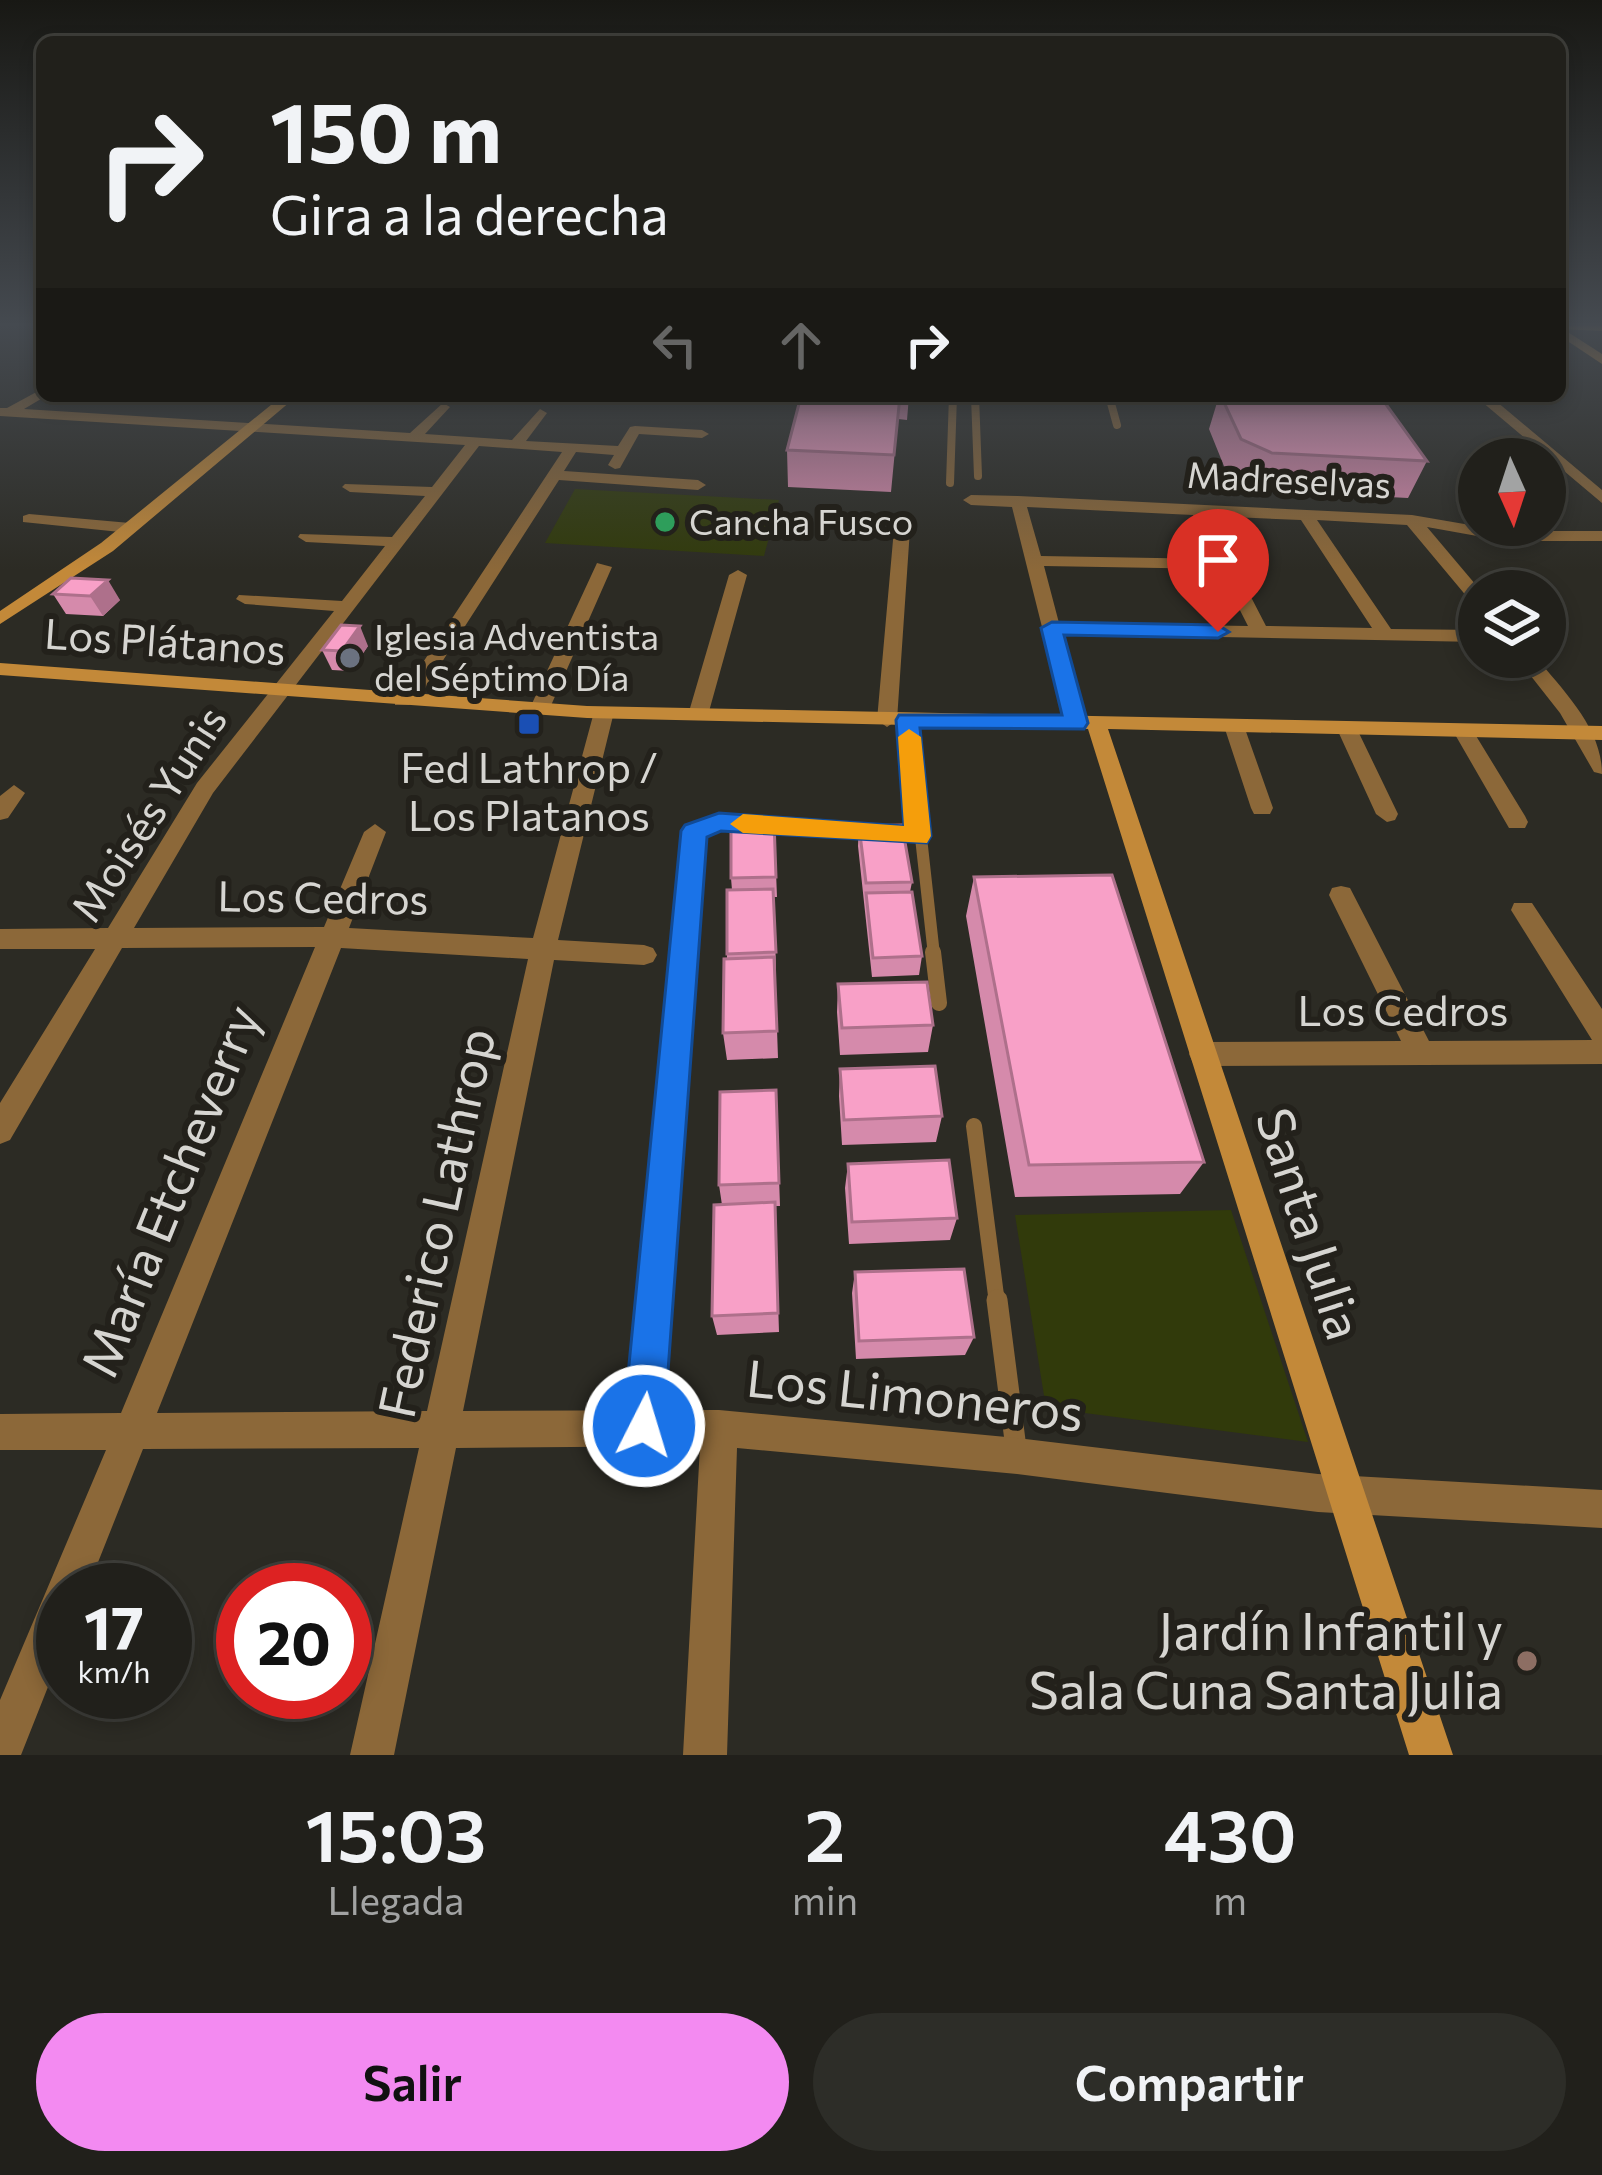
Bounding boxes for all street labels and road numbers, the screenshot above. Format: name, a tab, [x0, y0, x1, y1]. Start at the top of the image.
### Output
street label: Madreselvas	[1186, 451, 1392, 505]
street label: Los Plátanos	[43, 606, 288, 674]
street label: Moisés Yunis	[58, 695, 236, 930]
street label: Los Cedros	[217, 868, 429, 924]
street label: Los Cedros	[1298, 983, 1508, 1035]
street label: María Etcheverry	[65, 995, 272, 1385]
street label: Federico Lathrop	[363, 1022, 507, 1423]
street label: Santa Julia	[1244, 1100, 1378, 1347]
street label: Los Limoneros	[744, 1345, 1087, 1443]

